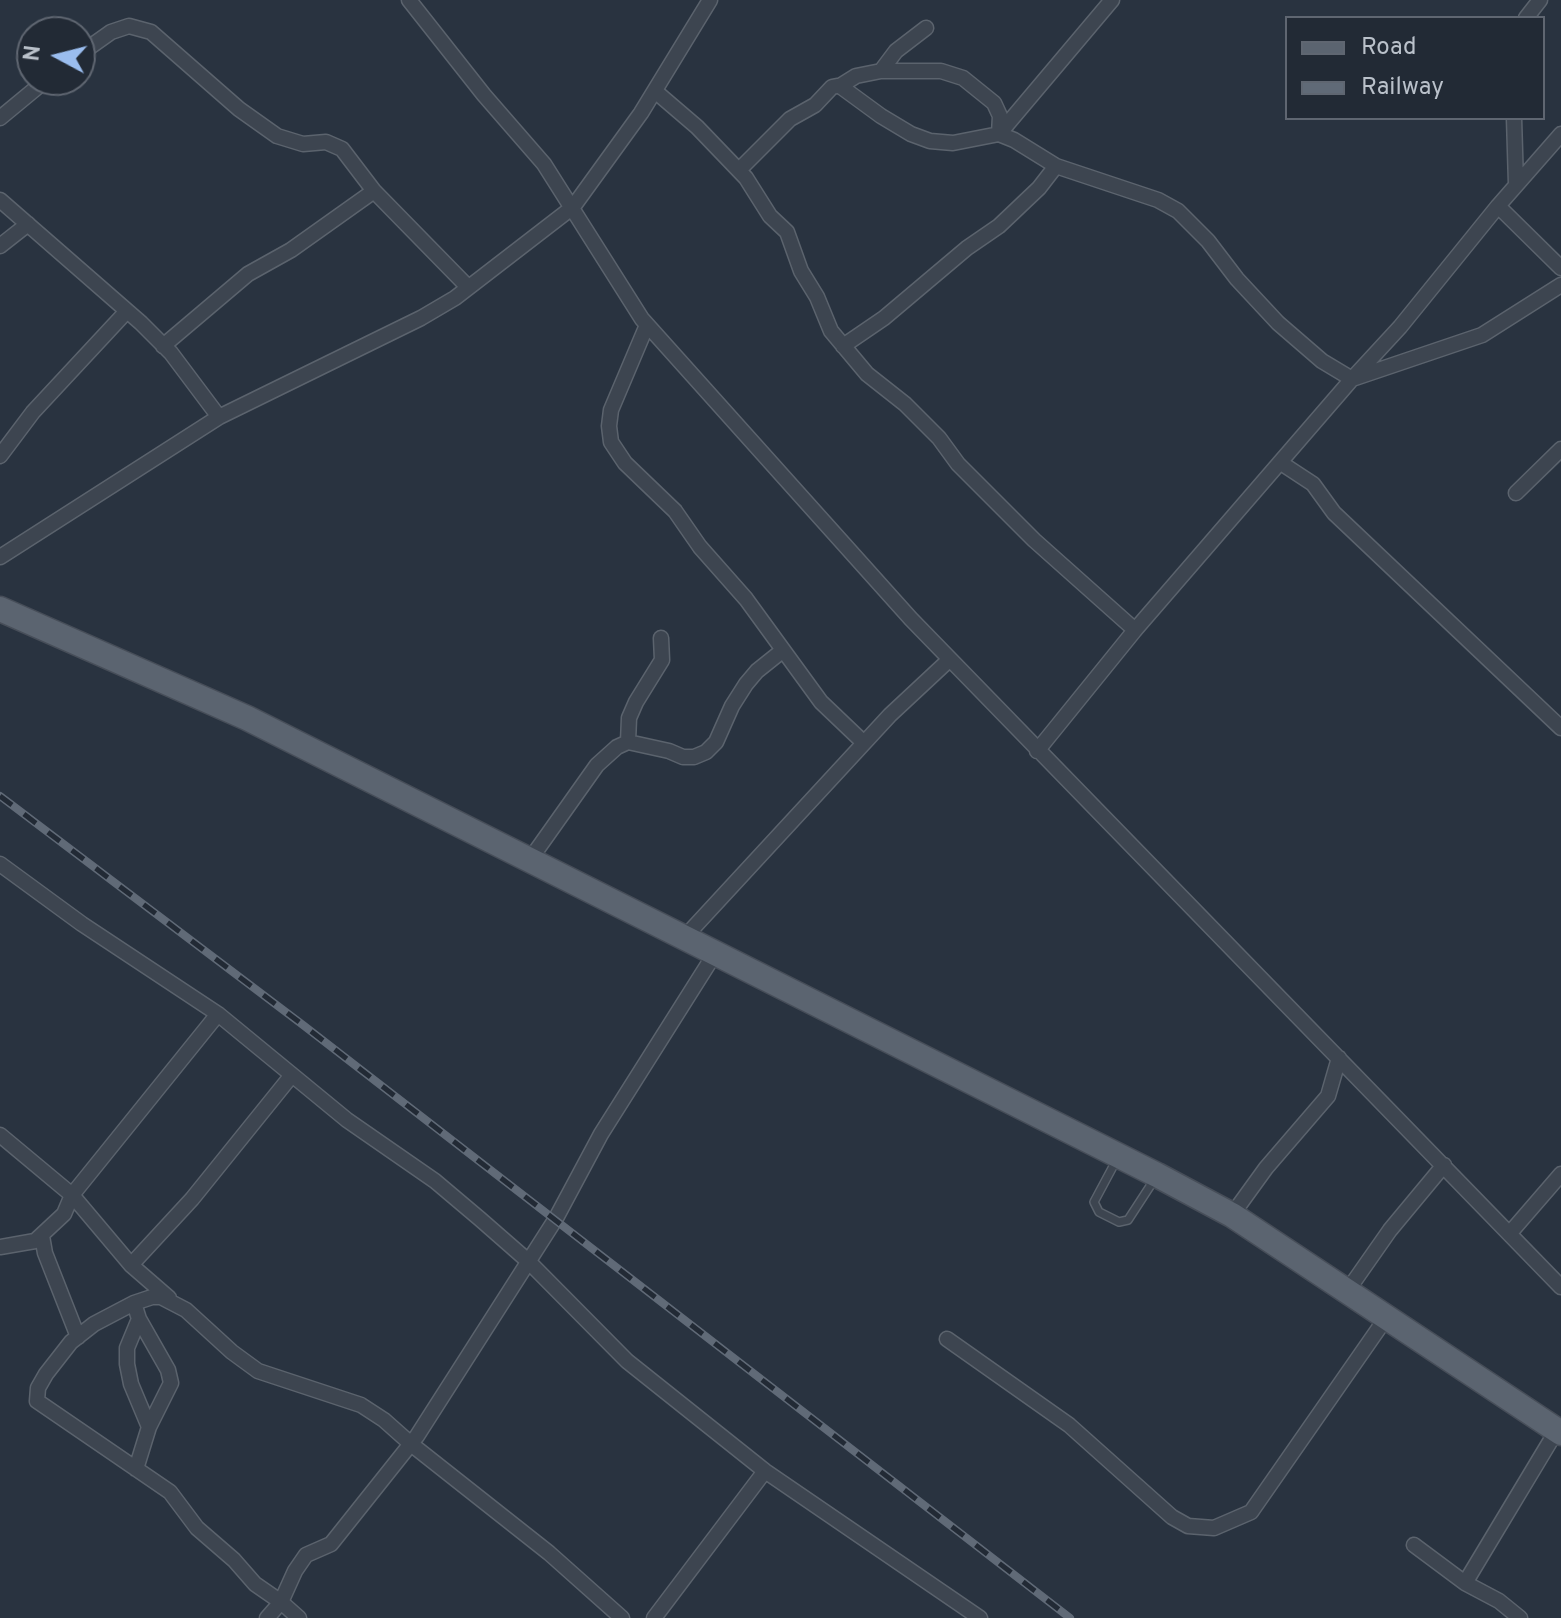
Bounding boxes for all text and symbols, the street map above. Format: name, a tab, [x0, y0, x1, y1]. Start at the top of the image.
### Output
north arrow	[16, 16, 96, 96]
legend	[1285, 16, 1545, 120]
text: Road	[1361, 33, 1417, 63]
text: N	[19, 44, 48, 63]
text: Railway	[1361, 73, 1444, 103]

